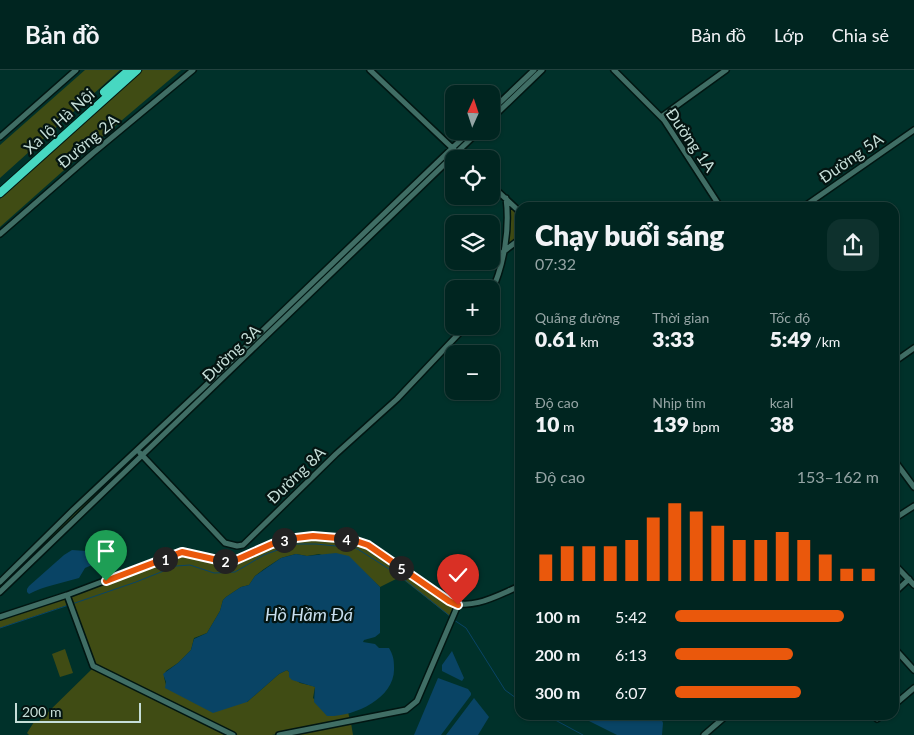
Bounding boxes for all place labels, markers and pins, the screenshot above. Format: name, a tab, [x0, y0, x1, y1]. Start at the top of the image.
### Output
pin: 4	[334, 526, 358, 552]
pin: 3	[272, 528, 296, 552]
pin	[85, 530, 127, 581]
pin: 1	[152, 546, 178, 572]
pin: 2	[212, 548, 238, 574]
pin	[437, 554, 479, 605]
pin: 5	[388, 556, 414, 580]

